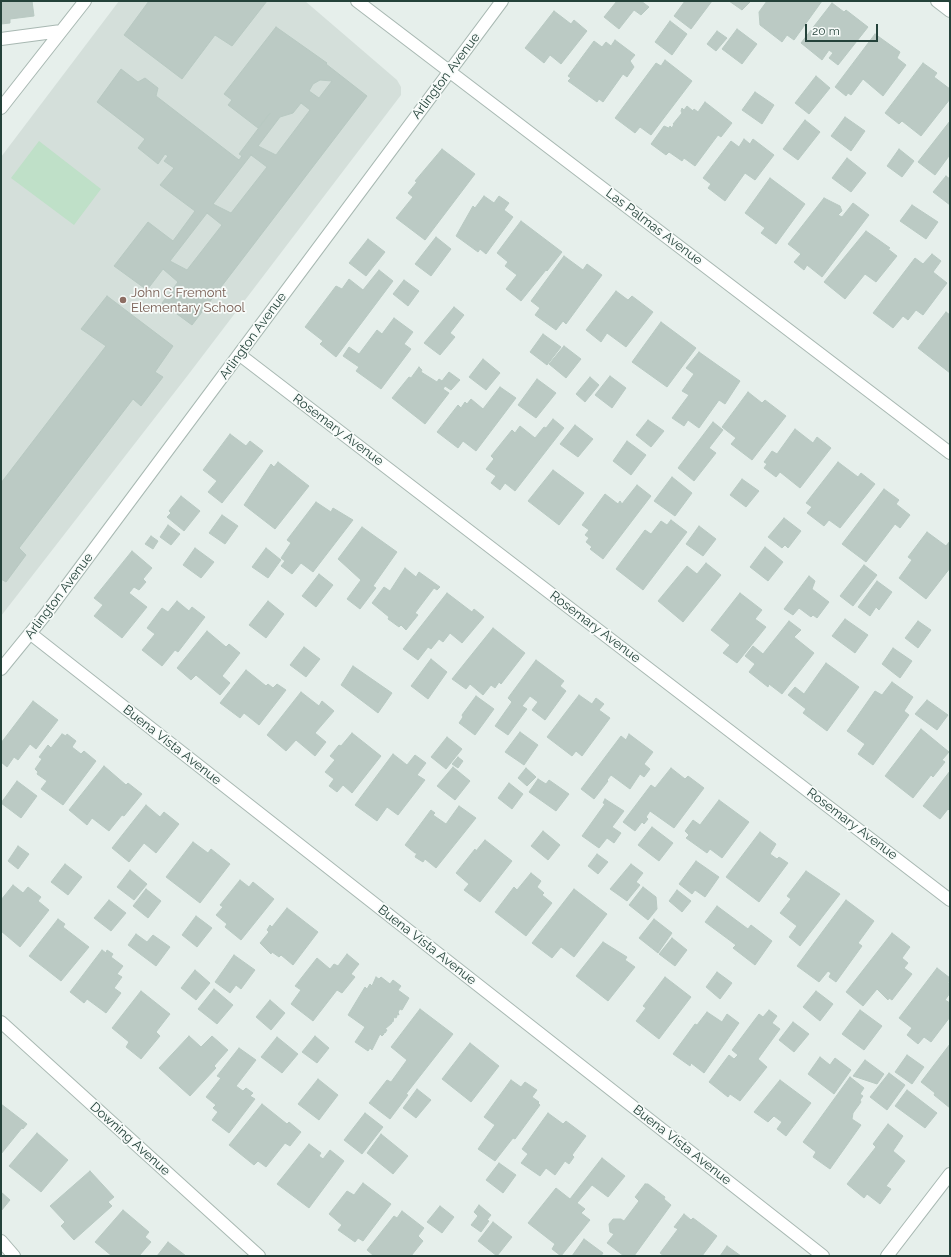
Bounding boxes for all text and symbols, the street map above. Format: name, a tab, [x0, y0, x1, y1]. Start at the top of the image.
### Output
scale bar	[807, 16, 880, 42]
text: 20 m	[812, 24, 840, 38]
street label: Arlington Avenue	[409, 30, 483, 122]
street label: Las Palmas Avenue	[603, 186, 705, 268]
place label: John C Fremont Elementary School	[131, 285, 245, 316]
street label: Arlington Avenue	[216, 289, 290, 383]
marker: John C Fremont Elementary School	[118, 295, 128, 305]
street label: Rosemary Avenue	[290, 391, 386, 469]
street label: Arlington Avenue	[22, 550, 96, 642]
street label: Rosemary Avenue	[547, 588, 643, 666]
street label: Buena Vista Avenue	[120, 702, 224, 788]
street label: Rosemary Avenue	[804, 785, 900, 863]
street label: Buena Vista Avenue	[375, 902, 479, 988]
street label: Downing Avenue	[87, 1099, 173, 1179]
street label: Buena Vista Avenue	[630, 1102, 734, 1188]

